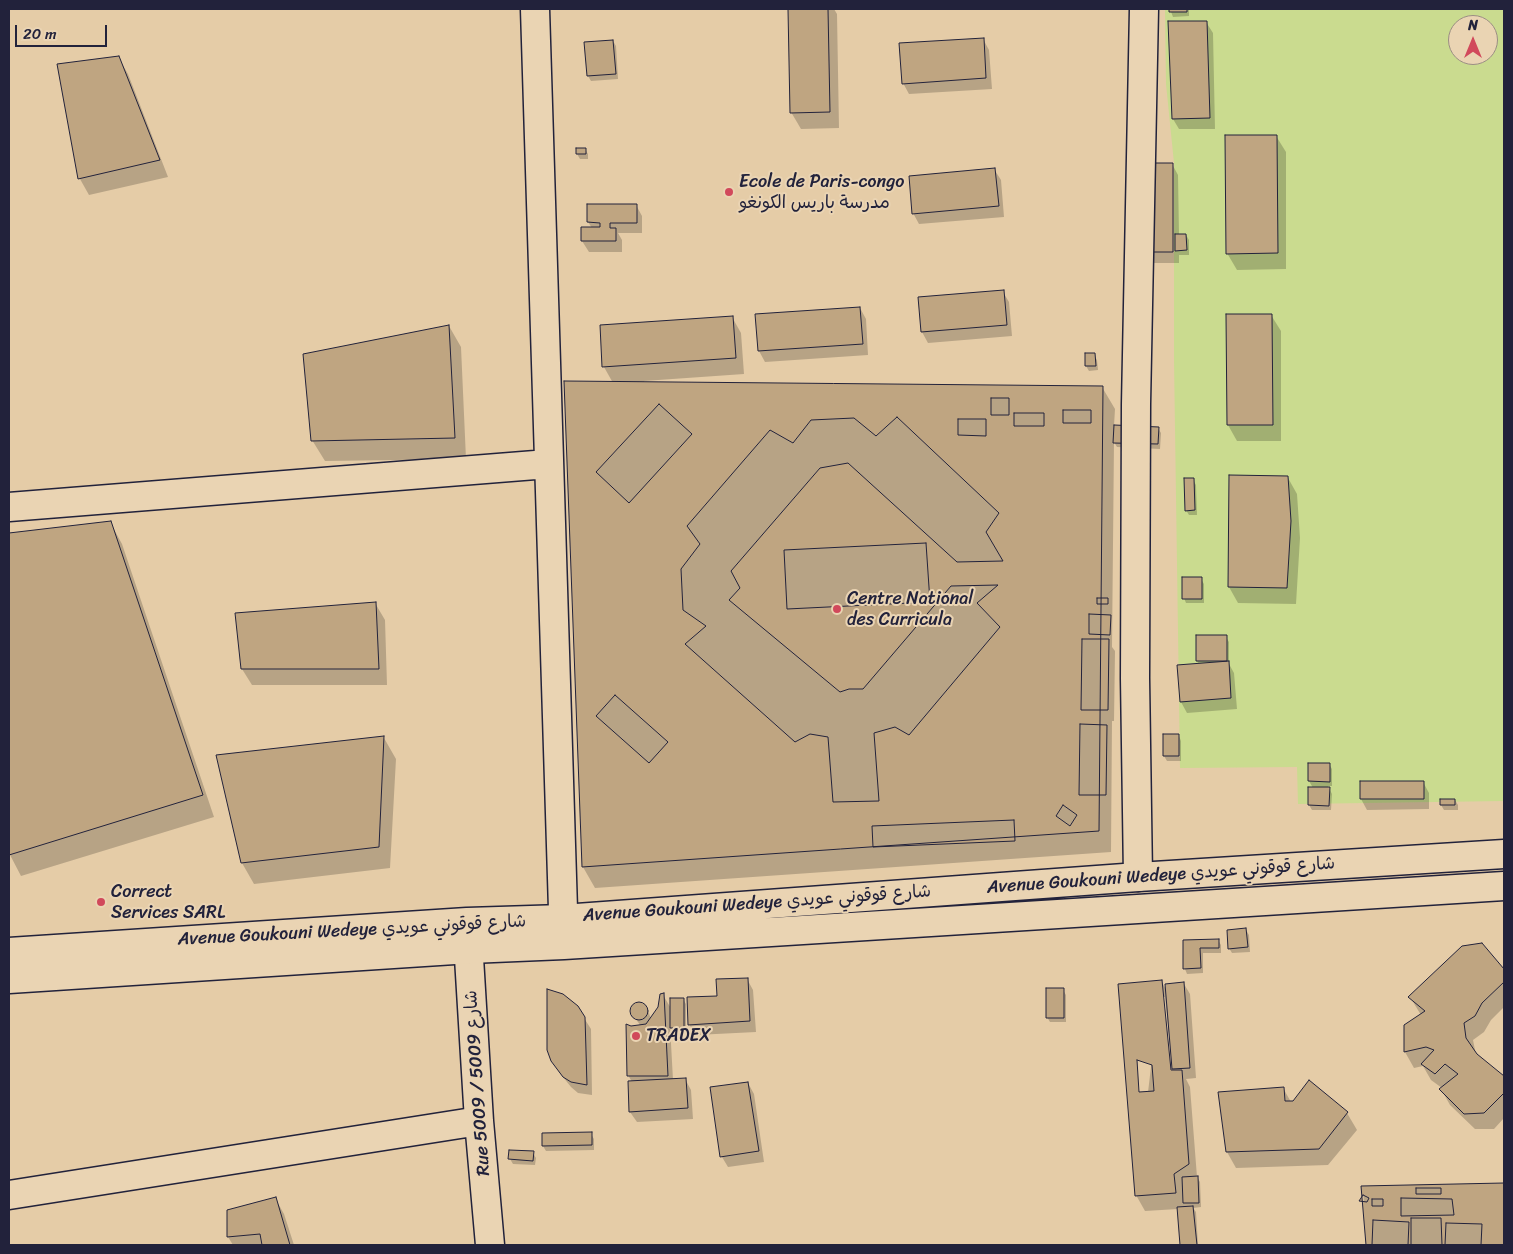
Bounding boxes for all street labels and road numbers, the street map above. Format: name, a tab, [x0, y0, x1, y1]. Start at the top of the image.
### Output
street label: Avenue Goukouni Wedeye شارع قوقوني عويدي	[986, 853, 1336, 899]
street label: Avenue Goukouni Wedeye شارع قوقوني عويدي	[582, 881, 932, 927]
street label: Avenue Goukouni Wedeye شارع قوقوني عويدي	[177, 911, 527, 951]
street label: Rue 5009 / شارع 5009	[461, 989, 495, 1177]

